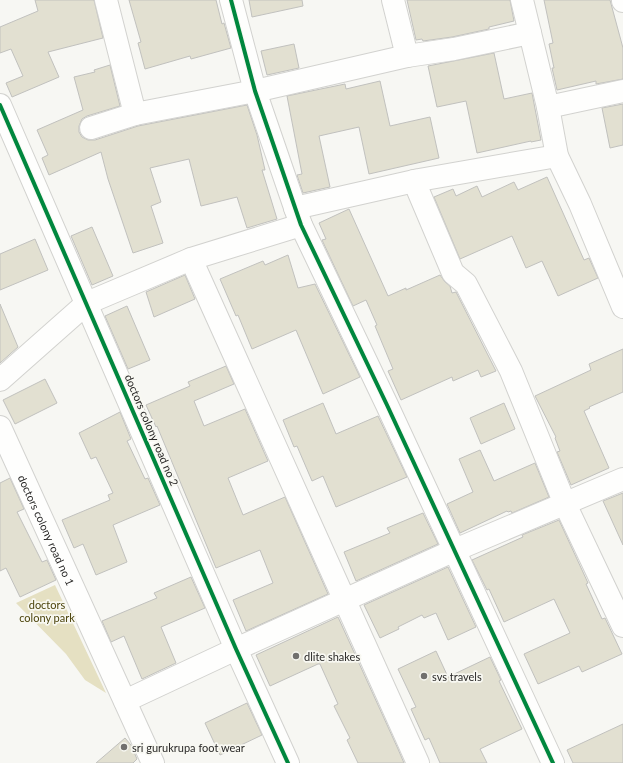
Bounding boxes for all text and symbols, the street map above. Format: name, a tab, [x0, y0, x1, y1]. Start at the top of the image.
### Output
street label: doctors colony road no 2	[123, 372, 181, 488]
street label: doctors colony road no 1	[16, 473, 78, 587]
park label: doctors colony park	[19, 598, 75, 624]
place label: dlite shakes	[304, 650, 360, 663]
marker: dlite shakes	[291, 651, 301, 661]
place label: svs travels	[432, 670, 482, 683]
marker: svs travels	[419, 671, 429, 681]
place label: sri gurukrupa foot wear	[132, 741, 245, 754]
marker: sri gurukrupa foot wear	[119, 742, 129, 752]

